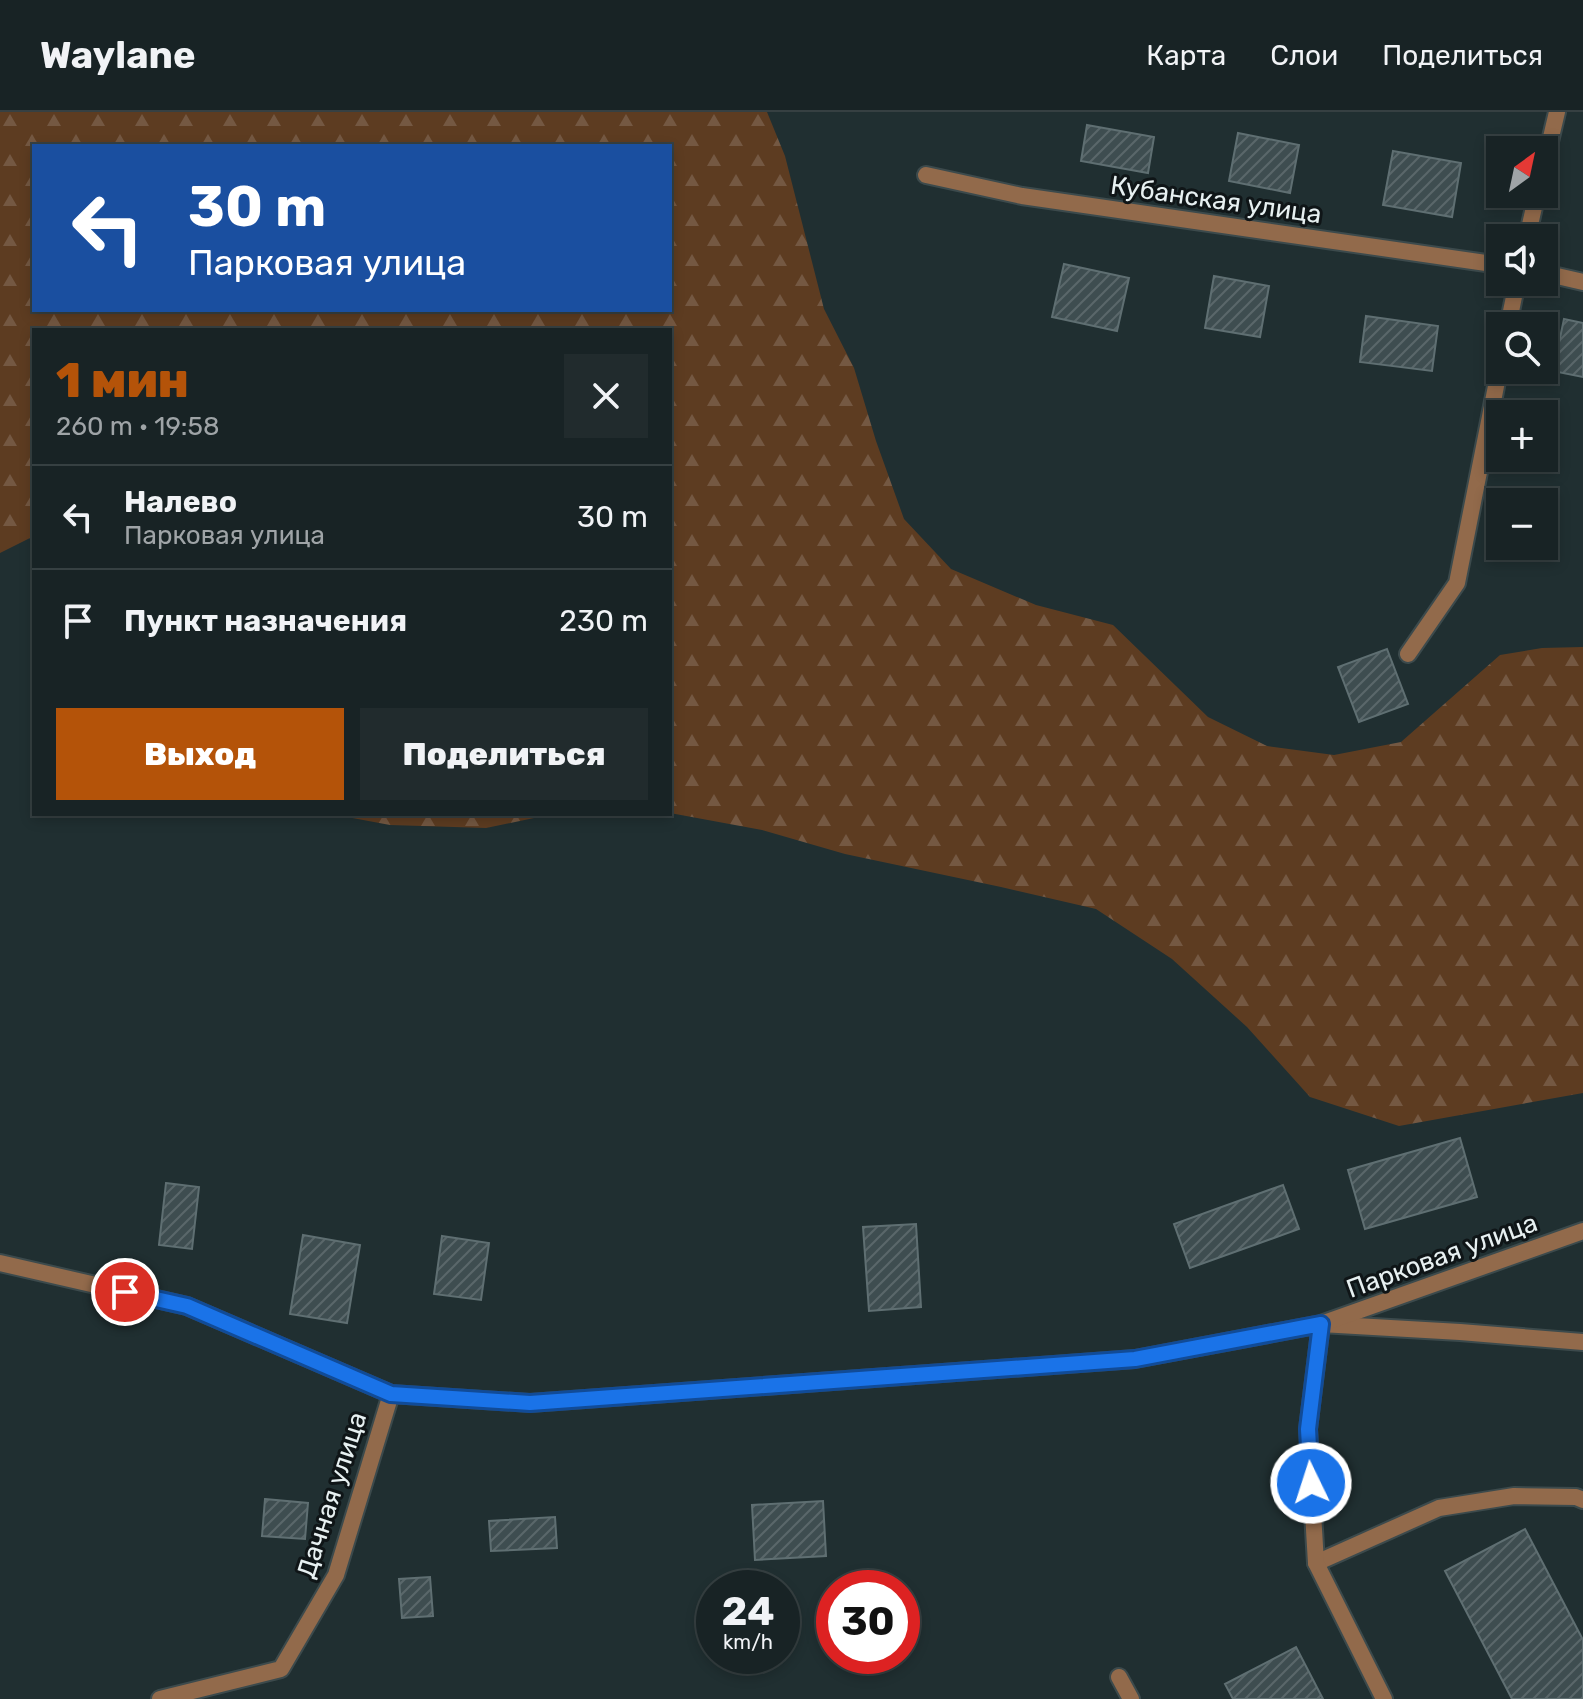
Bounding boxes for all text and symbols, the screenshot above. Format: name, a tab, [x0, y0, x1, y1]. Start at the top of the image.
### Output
text: Waylane	[40, 32, 196, 78]
text: Карта	[1146, 39, 1226, 72]
text: Слои	[1270, 39, 1338, 72]
text: Поделиться	[1382, 39, 1543, 72]
north arrow	[1486, 136, 1558, 208]
map controls	[1486, 136, 1558, 560]
street label: Кубанская улица	[1108, 170, 1324, 230]
text: 30 m	[188, 174, 326, 240]
icon: left	[56, 176, 160, 280]
button: sound	[1486, 224, 1558, 296]
text: Парковая улица	[188, 241, 466, 284]
button: search	[1486, 312, 1558, 384]
text: 1 мин	[56, 352, 189, 409]
button: close	[564, 354, 648, 438]
button: +	[1486, 400, 1558, 472]
text: 260 m · 19:58	[56, 411, 219, 442]
text: Налево	[124, 484, 237, 520]
button: −	[1486, 488, 1558, 560]
icon: left	[56, 495, 100, 539]
text: 30 m	[577, 499, 648, 535]
text: Парковая улица	[124, 520, 325, 551]
icon: arrive	[56, 599, 100, 643]
text: Пункт назначения	[124, 603, 407, 639]
text: 230 m	[559, 603, 648, 639]
button: Выход	[56, 708, 344, 800]
button: Поделиться	[360, 708, 648, 800]
street label: Парковая улица	[1342, 1207, 1542, 1305]
pin	[91, 1258, 159, 1326]
icon: arrive	[103, 1270, 147, 1314]
street label: Дачная улица	[291, 1408, 373, 1582]
position arrow	[1269, 1441, 1353, 1525]
speed limit sign: 30	[816, 1570, 920, 1674]
text: 24	[721, 1588, 775, 1635]
text: km/h	[723, 1630, 773, 1654]

